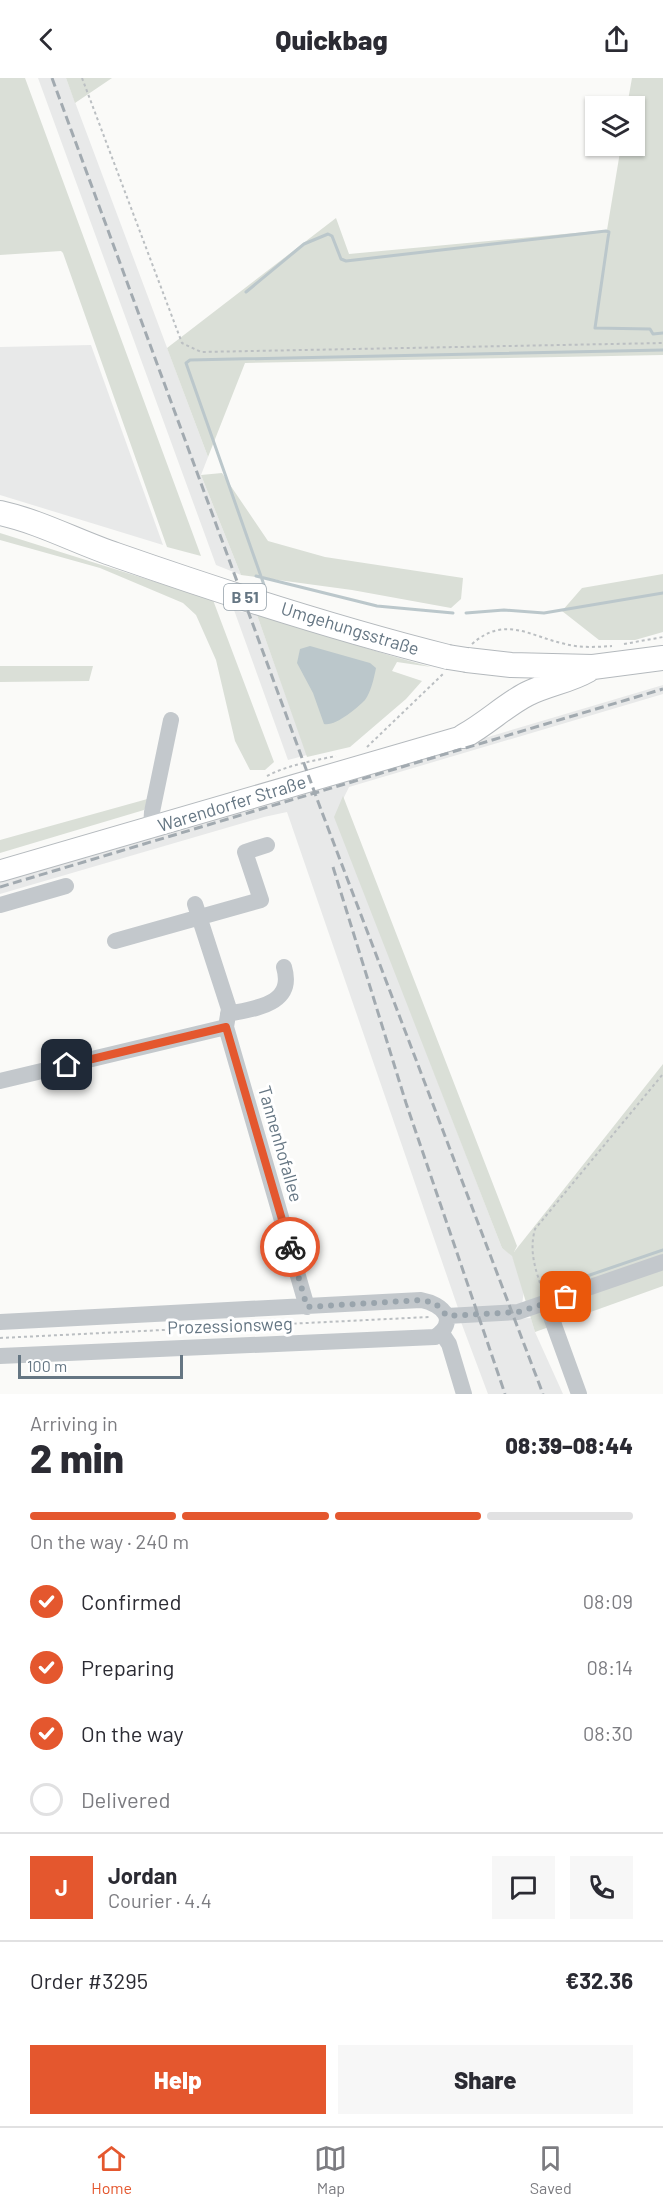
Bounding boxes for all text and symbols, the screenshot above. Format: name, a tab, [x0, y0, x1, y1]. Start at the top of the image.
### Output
icon: back	[30, 23, 63, 56]
text: Quickbag	[275, 23, 388, 55]
icon: share	[600, 23, 633, 56]
map controls	[585, 96, 645, 156]
button: layers	[585, 96, 645, 156]
road number: B 51	[224, 584, 266, 610]
street label: Umgehungsstraße	[279, 597, 422, 660]
street label: Warendorfer Straße	[155, 770, 309, 836]
pin	[41, 1039, 92, 1090]
icon: home	[50, 1048, 83, 1081]
street label: Tannenhofallee	[254, 1083, 308, 1204]
courier	[260, 1217, 320, 1277]
icon: bike	[274, 1231, 307, 1264]
pin	[540, 1271, 591, 1322]
icon: bag	[549, 1280, 582, 1313]
street label: Prozessionsweg	[167, 1312, 293, 1338]
scale bar	[18, 1352, 183, 1380]
text: 100 m	[27, 1356, 67, 1375]
text: Arriving in	[30, 1411, 118, 1435]
text: 08:39–08:44	[505, 1432, 633, 1458]
text: 2 min	[30, 1434, 124, 1481]
text: On the way · 240 m	[30, 1529, 189, 1553]
icon: check	[30, 1585, 63, 1618]
text: Confirmed	[81, 1588, 181, 1614]
text: 08:09	[583, 1589, 633, 1613]
icon: check	[30, 1651, 63, 1684]
text: Preparing	[81, 1654, 174, 1680]
text: 08:14	[586, 1655, 633, 1679]
icon: check	[30, 1717, 63, 1750]
text: On the way	[81, 1720, 184, 1746]
text: 08:30	[583, 1721, 633, 1745]
text: Delivered	[81, 1786, 170, 1812]
button: chat	[492, 1856, 555, 1919]
button: phone	[570, 1856, 633, 1919]
text: Jordan	[108, 1862, 177, 1888]
text: J	[55, 1874, 68, 1900]
text: Courier · 4.4	[108, 1888, 212, 1912]
text: Order #3295	[30, 1967, 148, 1993]
text: €32.36	[565, 1967, 633, 1993]
button: Help	[30, 2045, 326, 2114]
button: Share	[338, 2045, 633, 2114]
tab: Home	[91, 2142, 132, 2197]
tab: Map	[314, 2142, 347, 2197]
tab: Saved	[530, 2142, 572, 2197]

